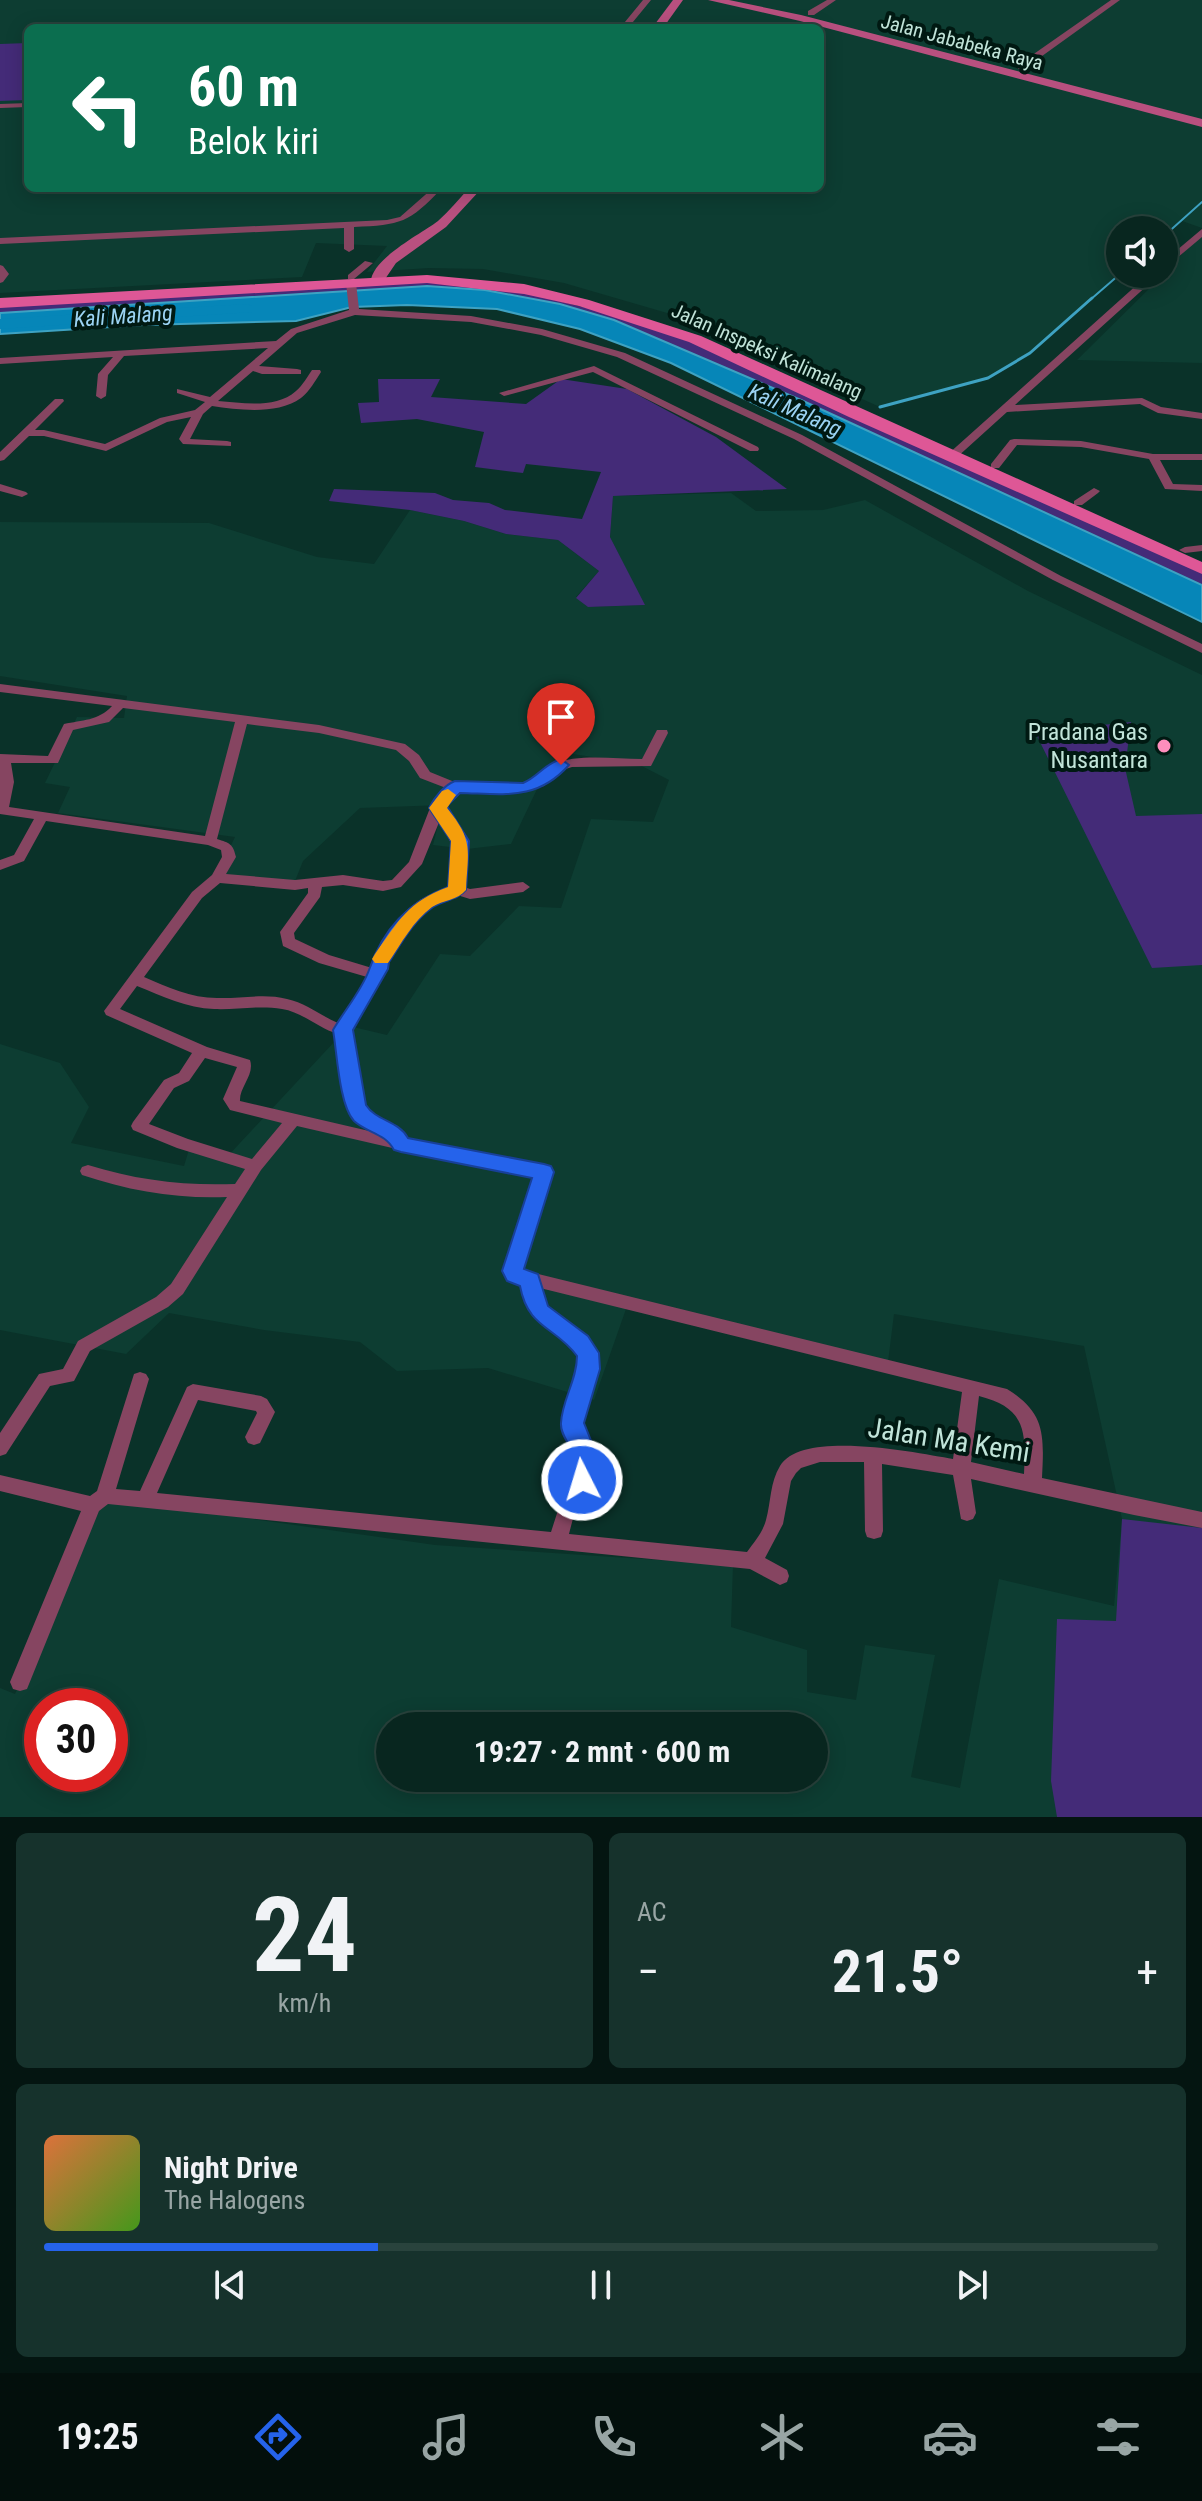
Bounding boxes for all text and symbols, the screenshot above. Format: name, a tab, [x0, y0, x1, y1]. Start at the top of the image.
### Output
street label: Jalan Jababeka Raya	[878, 9, 1046, 75]
text: 60 m	[188, 54, 299, 120]
icon: left	[56, 56, 160, 160]
text: Belok kiri	[188, 121, 319, 163]
map controls	[1106, 216, 1178, 288]
button: sound	[1106, 216, 1178, 288]
street label: Jalan Inspeksi Kalimalang	[668, 298, 866, 404]
water label: Kali Malang	[73, 300, 174, 332]
water label: Kali Malang	[745, 378, 846, 442]
pin	[527, 683, 595, 765]
icon: arrive	[539, 695, 583, 739]
place label: Pradana Gas Nusantara	[1028, 718, 1148, 774]
marker: Pradana Gas Nusantara	[1155, 737, 1173, 755]
street label: Jalan Ma Kemi	[866, 1411, 1032, 1469]
position arrow	[540, 1438, 624, 1522]
speed limit sign: 30	[24, 1688, 128, 1792]
text: 19:27 · 2 mnt · 600 m	[474, 1734, 730, 1769]
text: 24	[252, 1875, 357, 1996]
text: AC	[637, 1897, 667, 1927]
text: 21.5°	[832, 1936, 963, 2007]
text: −	[637, 1946, 659, 1998]
text: +	[1136, 1946, 1158, 1998]
text: km/h	[278, 1988, 331, 2018]
text: Night Drive	[164, 2150, 298, 2185]
text: The Halogens	[164, 2185, 305, 2215]
icon: previous	[208, 2263, 252, 2307]
icon: pause	[579, 2263, 623, 2307]
icon: next	[950, 2263, 994, 2307]
icon: directions	[250, 2409, 306, 2465]
icon: music	[418, 2409, 474, 2465]
icon: phone	[586, 2409, 642, 2465]
icon: climate	[754, 2409, 810, 2465]
icon: car	[922, 2409, 978, 2465]
icon: filters	[1090, 2409, 1146, 2465]
text: 19:25	[56, 2416, 139, 2458]

